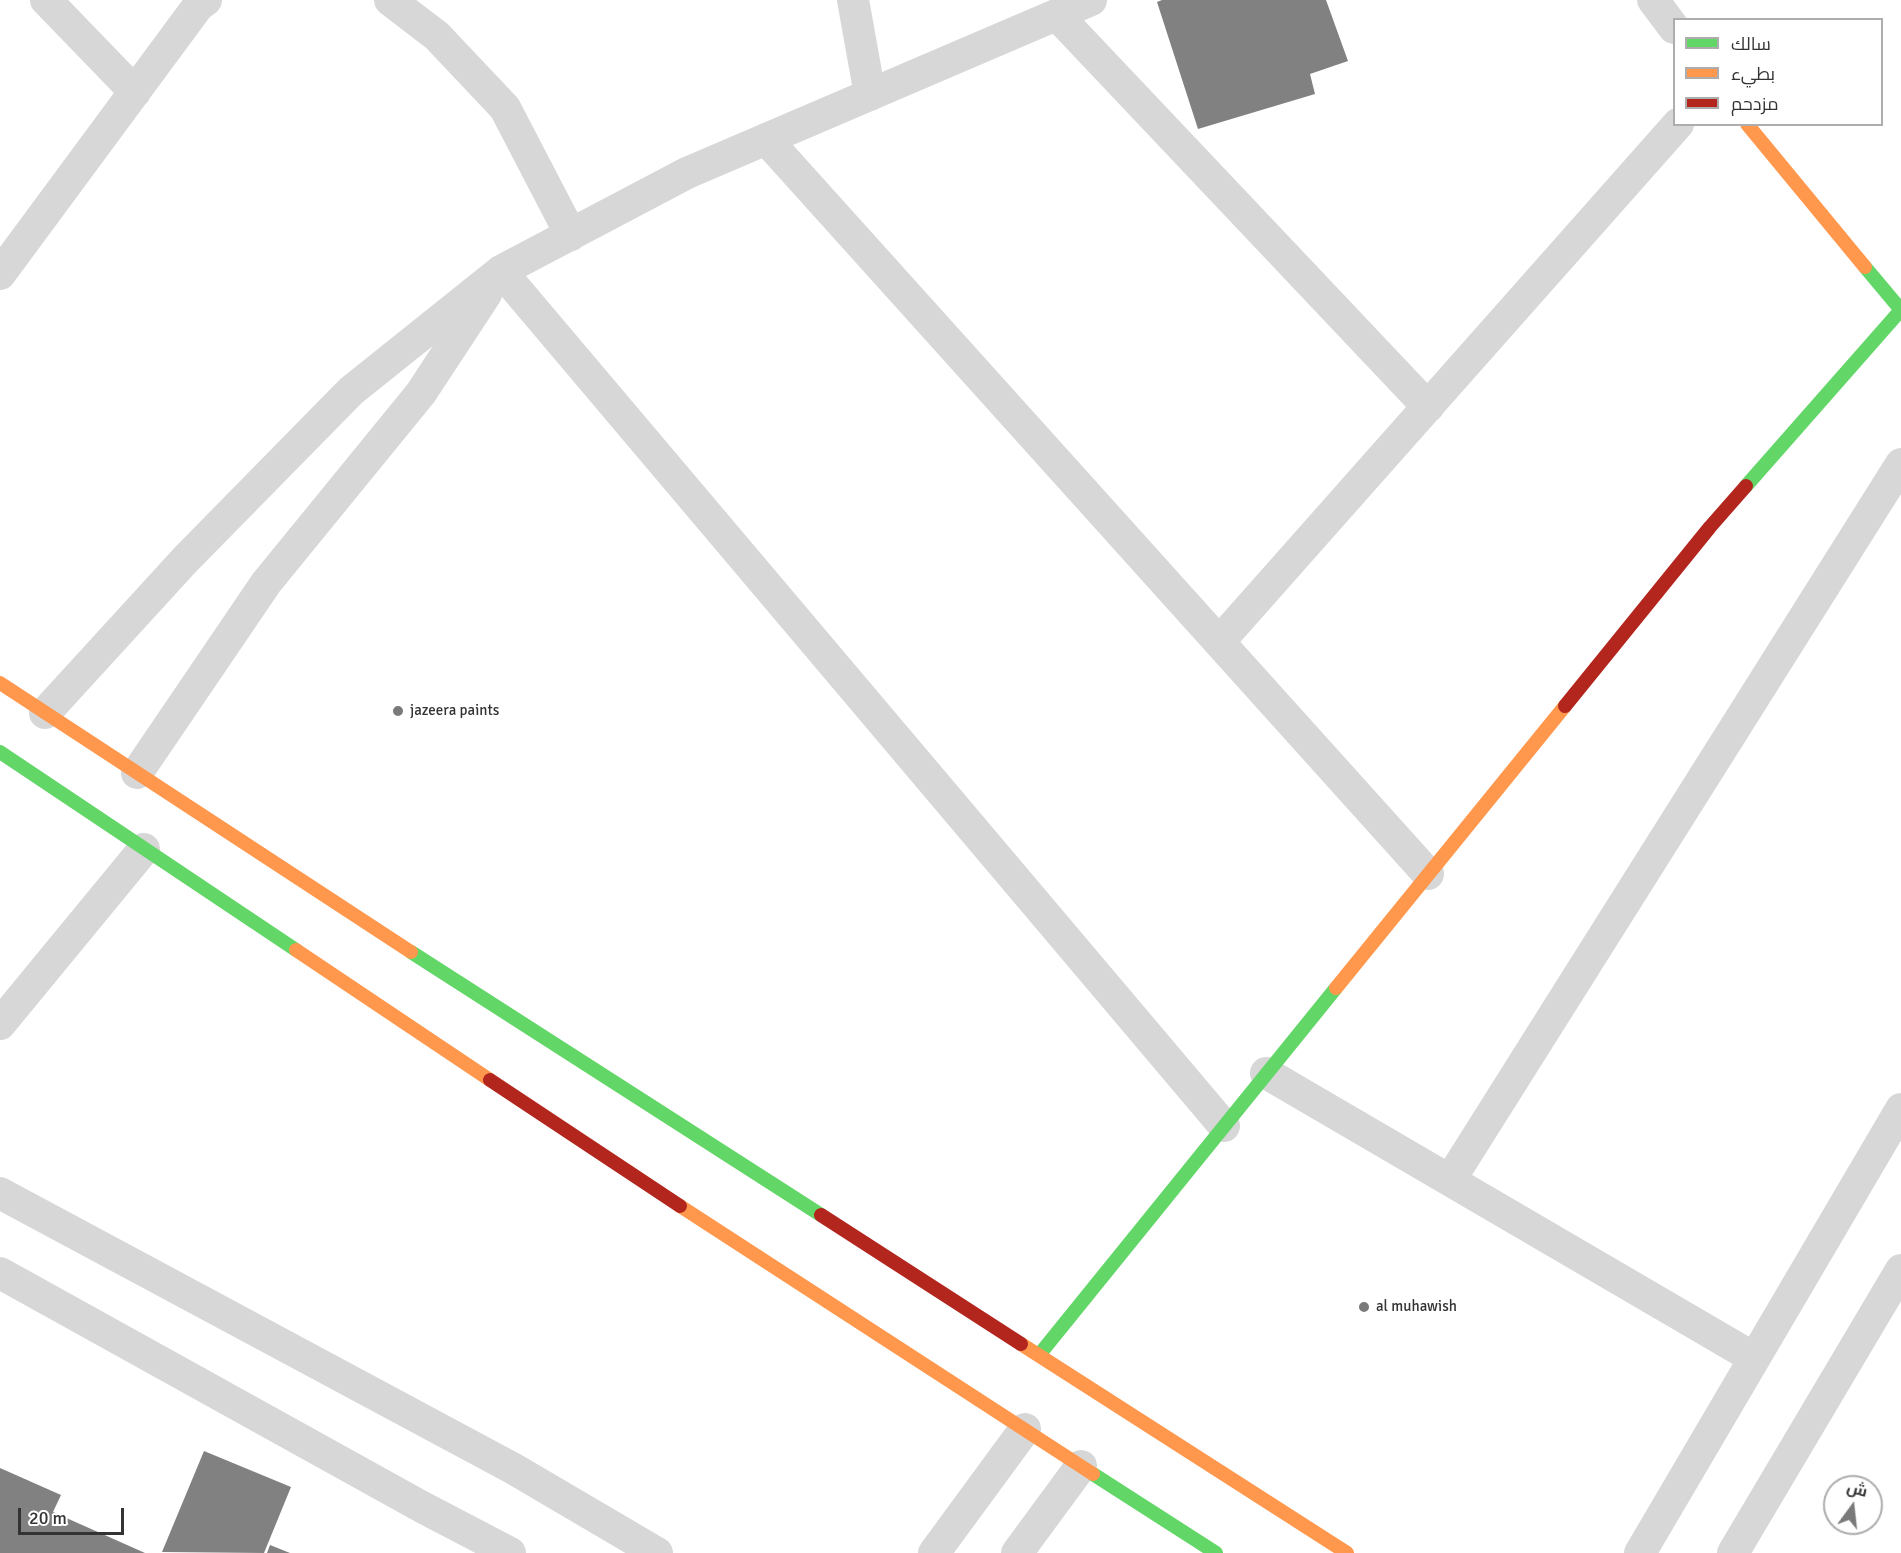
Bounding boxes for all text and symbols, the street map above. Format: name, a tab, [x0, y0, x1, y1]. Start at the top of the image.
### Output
legend	[1673, 18, 1883, 126]
text: سالك	[1731, 33, 1771, 55]
text: بطيء	[1731, 63, 1775, 85]
text: مزدحم	[1731, 93, 1779, 115]
place label: jazeera paints	[410, 702, 499, 720]
marker: jazeera paints	[391, 704, 405, 718]
place label: al muhawish	[1376, 1298, 1457, 1316]
marker: al muhawish	[1357, 1300, 1371, 1314]
north arrow	[1823, 1475, 1883, 1535]
text: ش	[1845, 1477, 1870, 1502]
scale bar	[21, 1496, 128, 1534]
text: 20 m	[29, 1507, 67, 1529]

